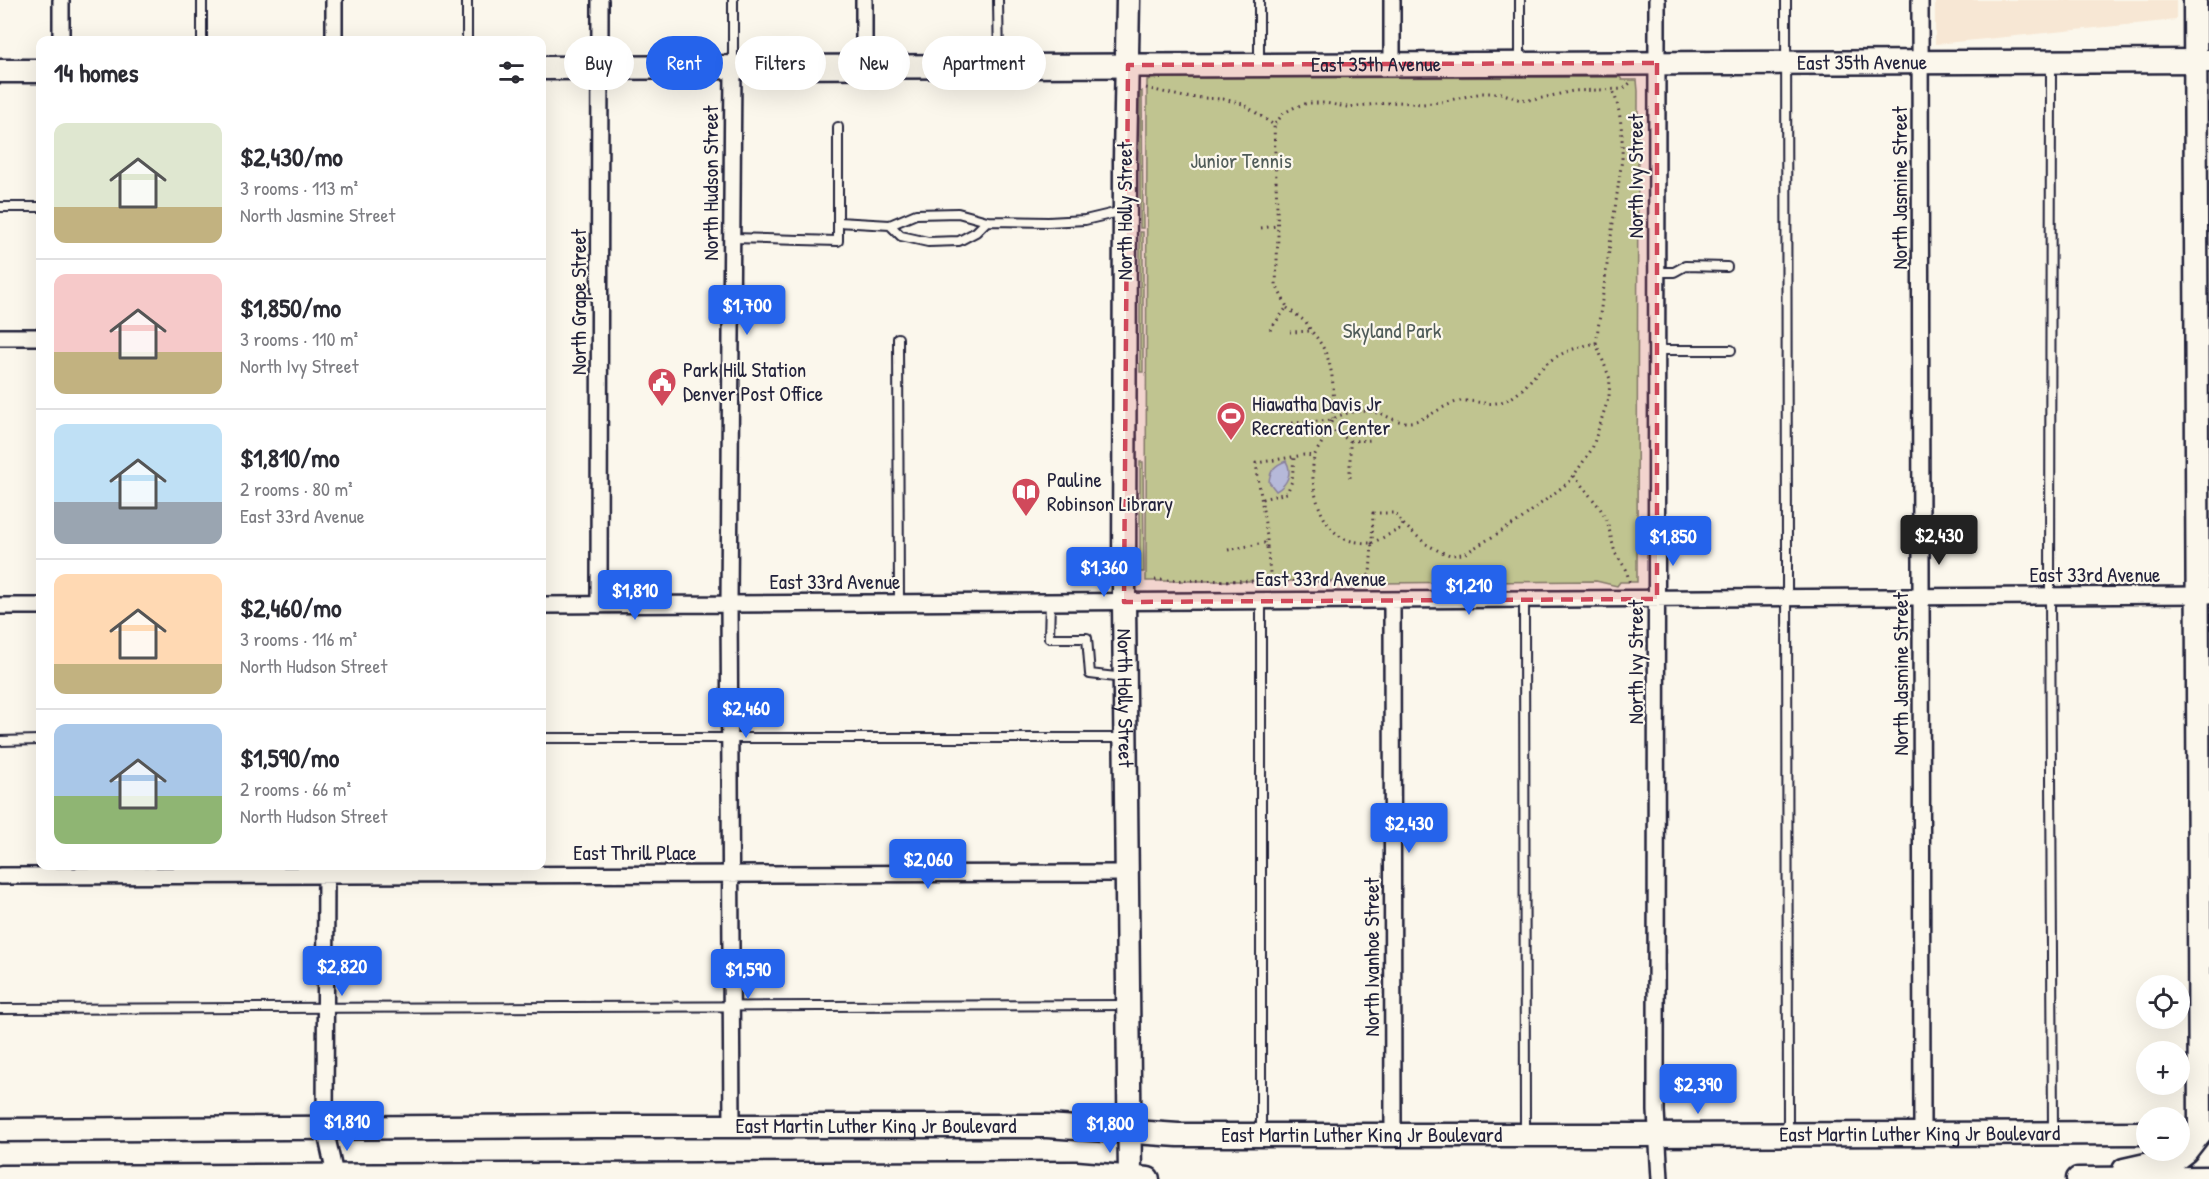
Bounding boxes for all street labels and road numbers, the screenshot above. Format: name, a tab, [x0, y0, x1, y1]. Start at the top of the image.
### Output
street label: East 35th Avenue	[1797, 47, 1927, 77]
street label: East 35th Avenue	[1311, 49, 1441, 79]
street label: North Hudson Street	[696, 105, 725, 260]
street label: North Jasmine Street	[1885, 106, 1914, 270]
street label: North Ivy Street	[1621, 113, 1650, 238]
street label: North Holly Street	[1110, 141, 1139, 280]
street label: North Grape Street	[564, 228, 593, 375]
street label: East 33rd Avenue	[2030, 560, 2160, 589]
street label: East 33rd Avenue	[1256, 564, 1386, 593]
street label: East 33rd Avenue	[770, 567, 900, 596]
street label: North Jasmine Street	[1886, 592, 1915, 756]
street label: North Ivy Street	[1621, 599, 1650, 724]
street label: North Holly Street	[1110, 628, 1141, 768]
street label: East Thrill Place	[573, 838, 697, 867]
street label: North Ivanhoe Street	[1357, 877, 1386, 1037]
street label: East Martin Luther King Jr Boulevard	[736, 1111, 1016, 1140]
street label: East Martin Luther King Jr Boulevard	[1779, 1118, 2060, 1148]
street label: East Martin Luther King Jr Boulevard	[1221, 1120, 1502, 1149]

